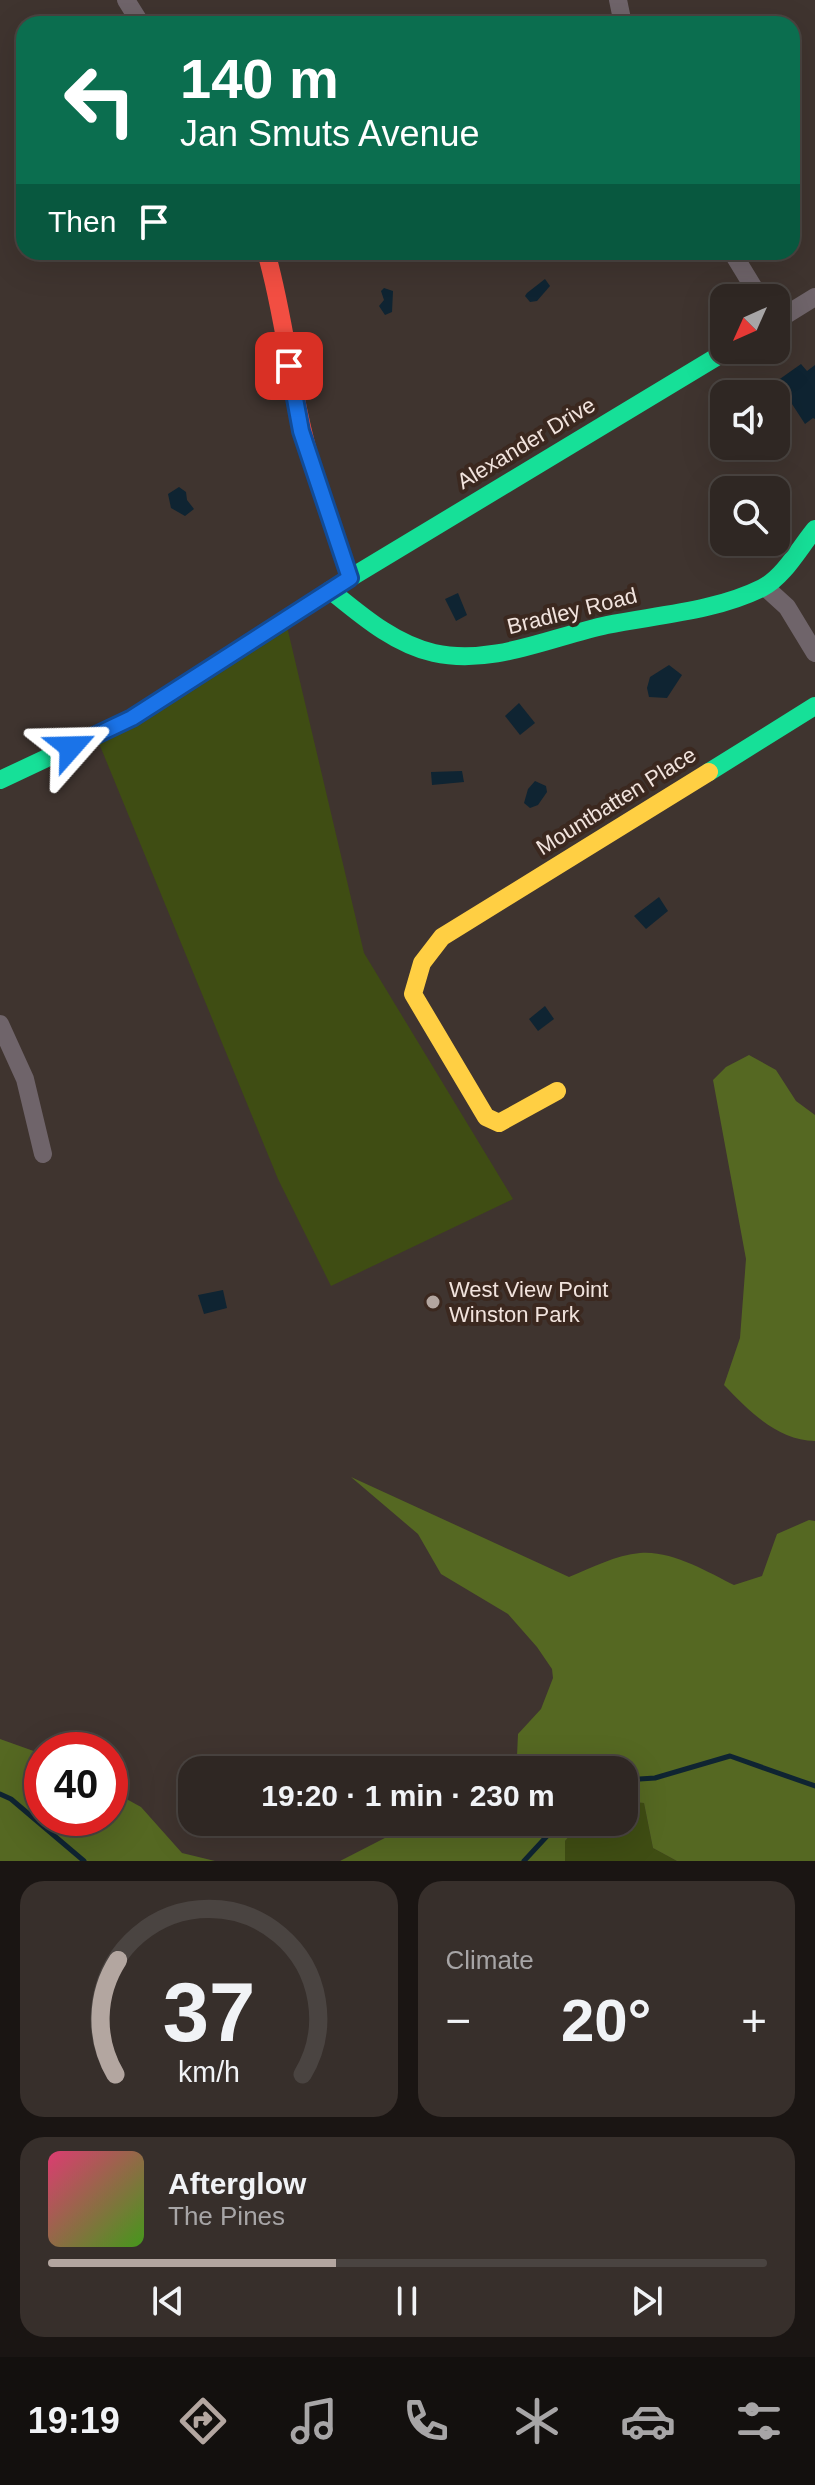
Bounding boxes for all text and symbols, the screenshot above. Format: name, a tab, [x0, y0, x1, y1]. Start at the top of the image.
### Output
text: 140 m	[180, 47, 339, 110]
icon: left	[48, 48, 152, 152]
text: Jan Smuts Avenue	[180, 113, 480, 154]
icon: arrive	[132, 200, 176, 244]
text: Then	[48, 205, 116, 238]
north arrow	[710, 284, 790, 364]
map controls	[710, 284, 790, 556]
pin	[255, 332, 323, 400]
icon: arrive	[267, 344, 311, 388]
button: sound	[710, 380, 790, 460]
street label: Alexander Drive	[452, 392, 600, 494]
button: search	[710, 476, 790, 556]
street label: Bradley Road	[504, 583, 640, 639]
position arrow	[29, 705, 113, 789]
street label: Mountbatten Place	[532, 742, 700, 860]
place label: West View Point Winston Park	[449, 1277, 608, 1327]
marker: West View Point Winston Park	[424, 1293, 442, 1311]
speed limit sign: 40	[24, 1732, 128, 1836]
text: 19:20 · 1 min · 230 m	[261, 1779, 555, 1812]
text: Climate	[446, 1945, 534, 1975]
text: 37	[162, 1966, 255, 2059]
text: 20°	[561, 1987, 652, 2054]
text: −	[446, 1996, 471, 2045]
text: +	[741, 1996, 767, 2045]
text: km/h	[178, 2056, 240, 2088]
text: Afterglow	[168, 2167, 306, 2200]
text: The Pines	[168, 2201, 285, 2231]
icon: previous	[146, 2279, 190, 2323]
icon: pause	[385, 2279, 429, 2323]
icon: next	[625, 2279, 669, 2323]
icon: directions	[175, 2393, 231, 2449]
icon: music	[286, 2393, 342, 2449]
icon: phone	[398, 2393, 454, 2449]
icon: climate	[509, 2393, 565, 2449]
icon: car	[620, 2393, 676, 2449]
icon: filters	[731, 2393, 787, 2449]
text: 19:19	[28, 2400, 120, 2441]

